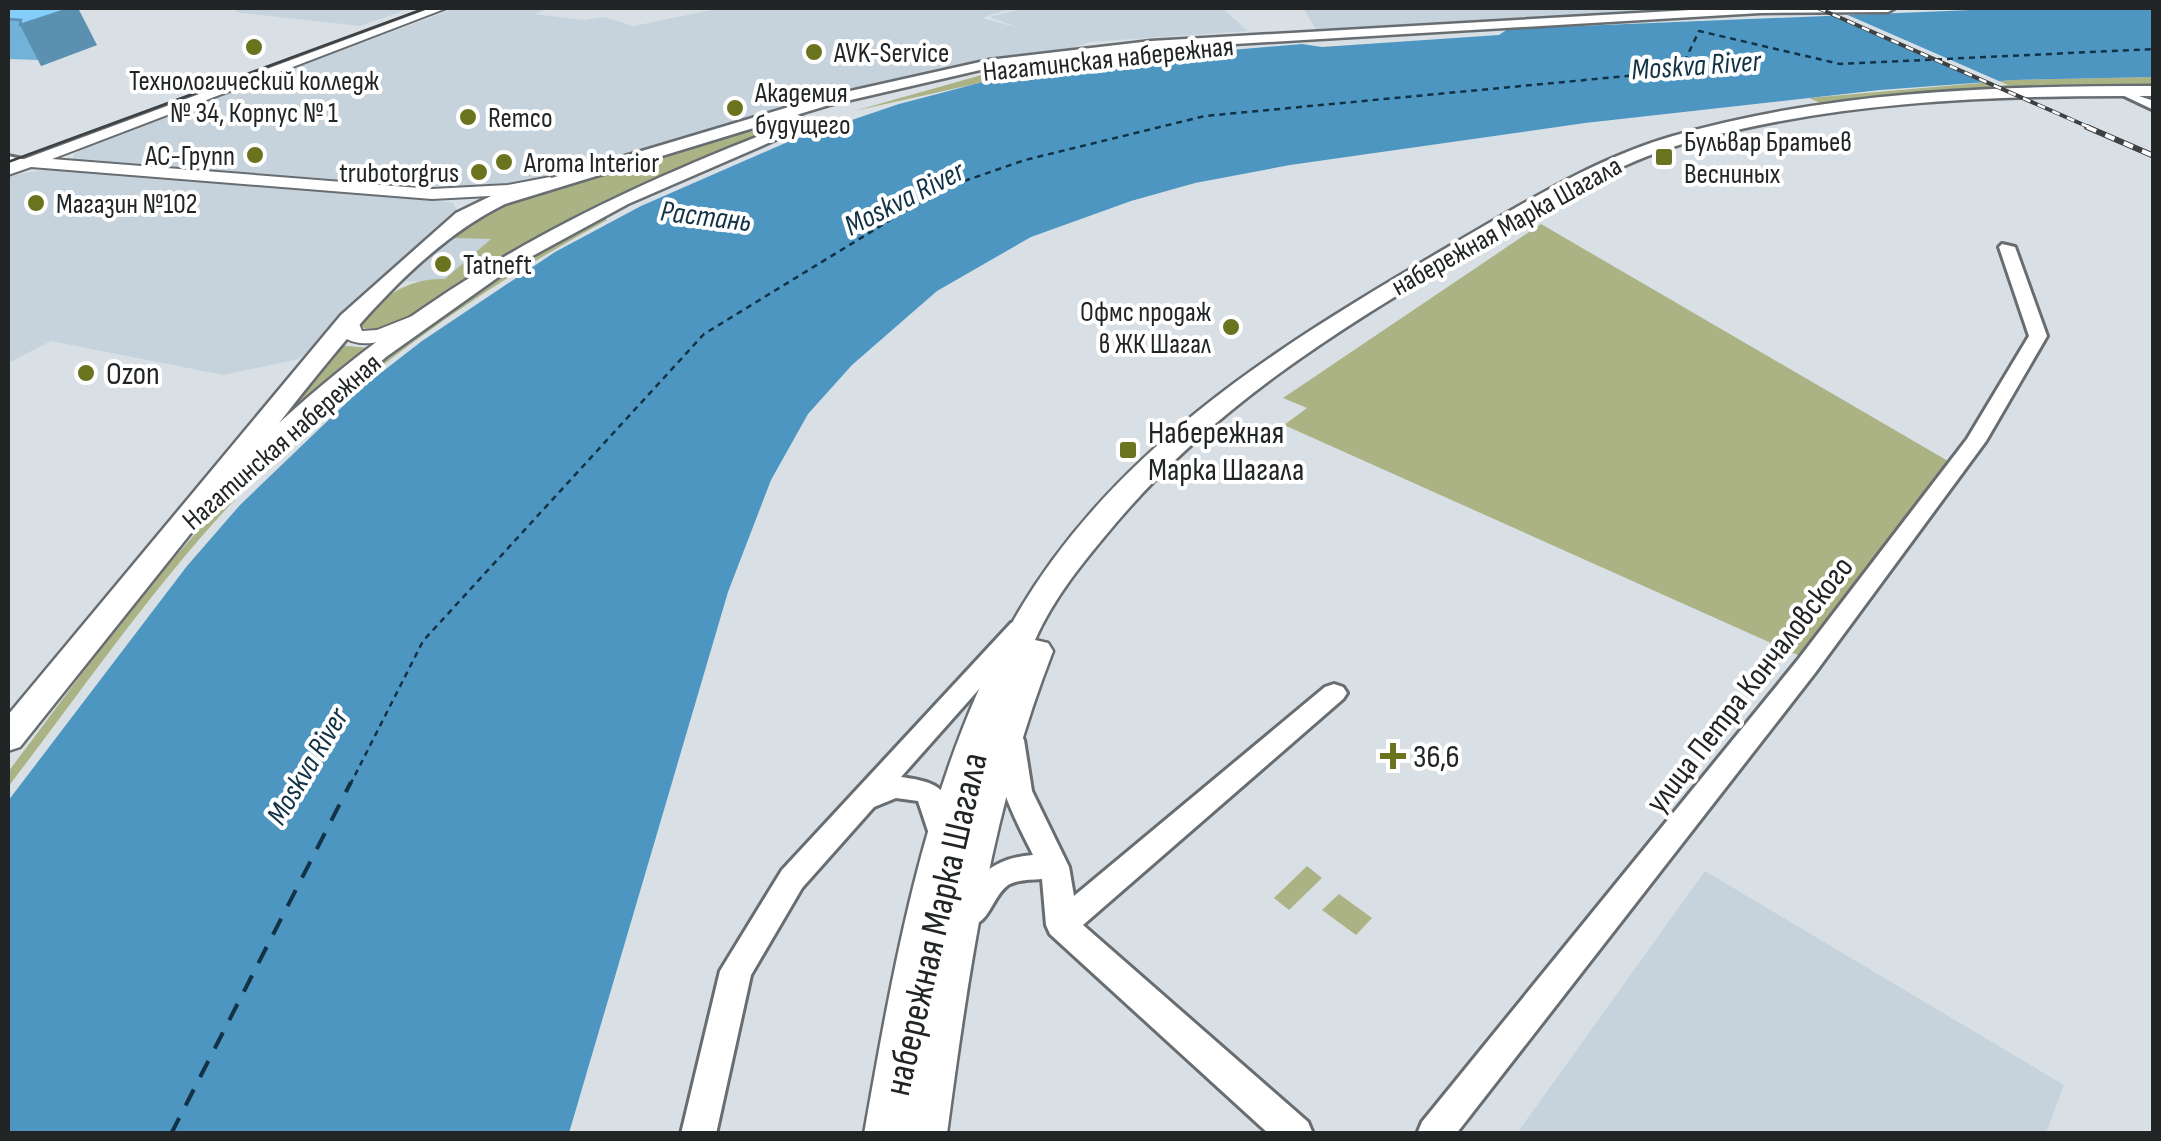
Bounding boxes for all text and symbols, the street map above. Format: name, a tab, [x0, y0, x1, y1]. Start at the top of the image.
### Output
street label: Нагатинская набережная	[981, 30, 1235, 89]
marker: Технологический колледж № 34, Корпус № 1	[243, 36, 265, 58]
place label: AVK-Service	[833, 37, 949, 70]
marker: AVK-Service	[803, 41, 825, 63]
water label: Moskva River	[1630, 43, 1763, 88]
place label: Технологический колледж № 34, Корпус № 1	[129, 65, 379, 130]
place label: Академия будущего	[754, 77, 851, 142]
marker: Академия будущего	[724, 97, 746, 119]
place label: Remco	[488, 102, 553, 135]
marker: Remco	[457, 106, 479, 128]
place label: Бульвар Братьев Весниных	[1684, 126, 1852, 191]
place label: АС-Групп	[144, 140, 235, 173]
marker: АС-Групп	[244, 144, 266, 166]
marker: Бульвар Братьев Весниных	[1653, 146, 1675, 168]
place label: Aroma Interior	[523, 147, 659, 180]
street label: набережная Марка Шагала	[1386, 149, 1628, 303]
marker: Aroma Interior	[493, 151, 515, 173]
water label: Moskva River	[839, 153, 972, 244]
place label: trubotorgrus	[339, 157, 459, 190]
marker: trubotorgrus	[468, 161, 490, 183]
place label: Магазин №102	[56, 188, 197, 221]
marker: Магазин №102	[25, 192, 47, 214]
water label: Растань	[658, 194, 753, 240]
place label: Tatneft	[463, 249, 532, 282]
marker: Tatneft	[432, 253, 454, 275]
place label: Офмс продаж в ЖК Шагал	[1080, 296, 1211, 361]
marker: Офмс продаж в ЖК Шагал	[1220, 316, 1242, 338]
street label: Нагатинская набережная	[176, 347, 388, 537]
place label: Ozon	[106, 355, 160, 394]
marker: Ozon	[75, 362, 97, 384]
place label: Набережная Марка Шагала	[1148, 414, 1304, 490]
marker: Набережная Марка Шагала	[1117, 439, 1139, 461]
street label: улица Петра Кончаловского	[1638, 549, 1862, 821]
water label: Moskva River	[259, 700, 357, 831]
place label: 36,6	[1413, 738, 1460, 777]
marker: 36,6	[1382, 745, 1404, 767]
street label: набережная Марка Шагала	[875, 749, 998, 1100]

